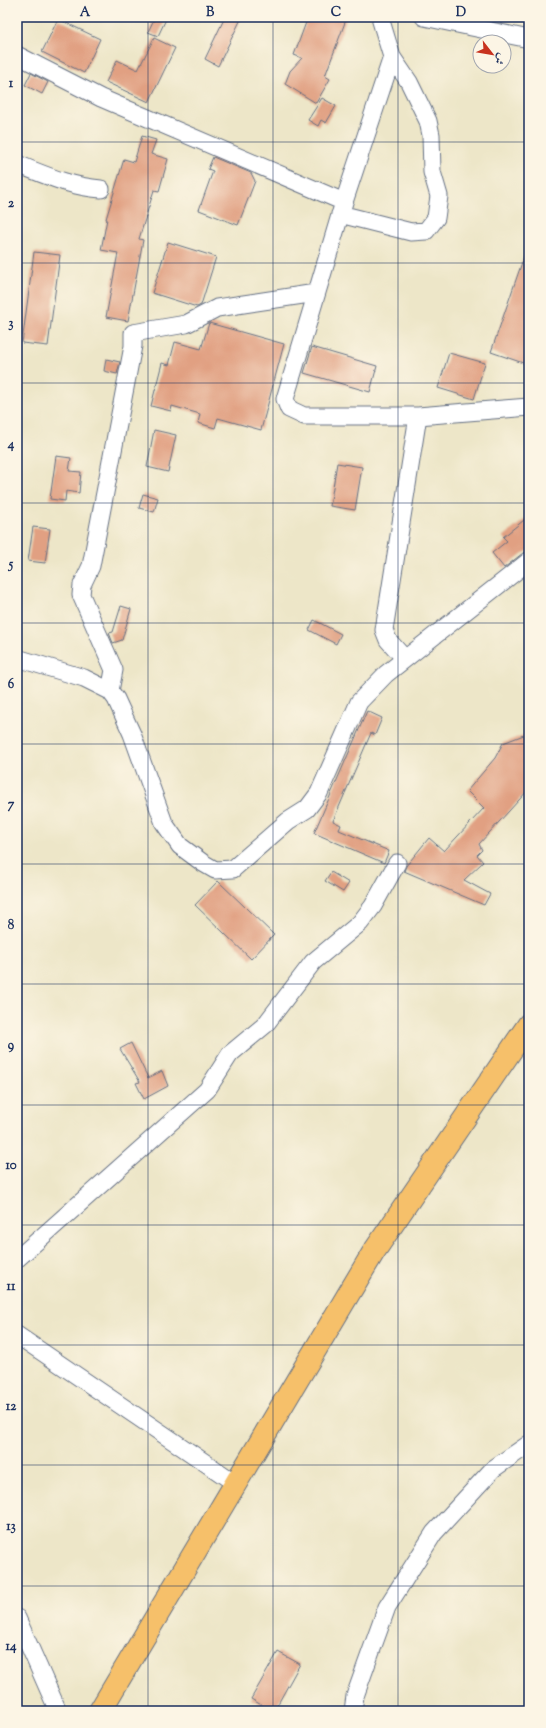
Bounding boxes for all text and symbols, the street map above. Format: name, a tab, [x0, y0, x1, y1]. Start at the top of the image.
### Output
text: A	[80, 4, 91, 22]
text: B	[206, 4, 215, 22]
text: C	[331, 4, 341, 22]
text: D	[456, 4, 466, 22]
north arrow	[472, 34, 512, 74]
text: ش	[490, 50, 509, 68]
text: 1	[9, 75, 14, 93]
text: 2	[8, 195, 15, 213]
text: 3	[8, 315, 14, 333]
text: 4	[7, 436, 15, 454]
text: 5	[8, 556, 14, 574]
text: 6	[8, 676, 15, 694]
text: 7	[8, 796, 15, 814]
text: 8	[8, 917, 15, 935]
text: 9	[8, 1037, 15, 1055]
text: 10	[5, 1157, 17, 1175]
text: 11	[7, 1278, 16, 1296]
text: 12	[6, 1398, 17, 1416]
text: 13	[6, 1518, 16, 1536]
text: 14	[6, 1638, 17, 1656]

